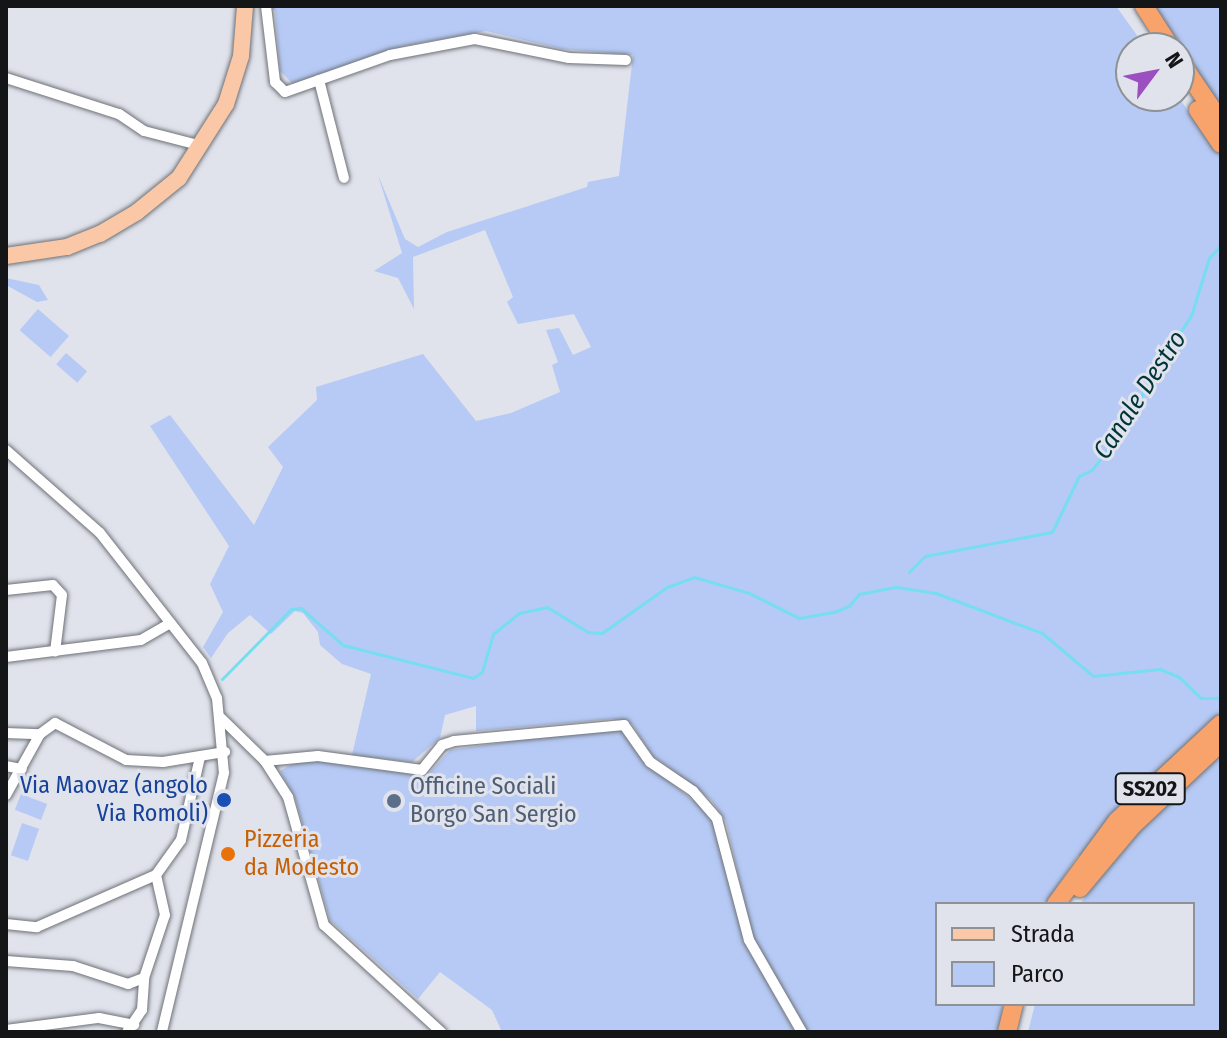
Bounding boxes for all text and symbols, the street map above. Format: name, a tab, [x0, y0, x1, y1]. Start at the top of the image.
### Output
north arrow	[1115, 32, 1195, 112]
text: N	[1159, 47, 1189, 73]
water label: Canale Destro	[1087, 325, 1193, 465]
road number: SS202	[1114, 771, 1186, 807]
place label: Via Maovaz (angolo Via Romoli)	[20, 772, 208, 828]
place label: Officine Sociali Borgo San Sergio	[410, 773, 577, 829]
marker: Via Maovaz (angolo Via Romoli)	[215, 791, 233, 809]
marker: Officine Sociali Borgo San Sergio	[385, 792, 403, 810]
place label: Pizzeria da Modesto	[244, 826, 359, 882]
marker: Pizzeria da Modesto	[219, 845, 237, 863]
legend	[935, 902, 1195, 1006]
text: Strada	[1011, 920, 1075, 948]
text: Parco	[1011, 960, 1064, 988]

